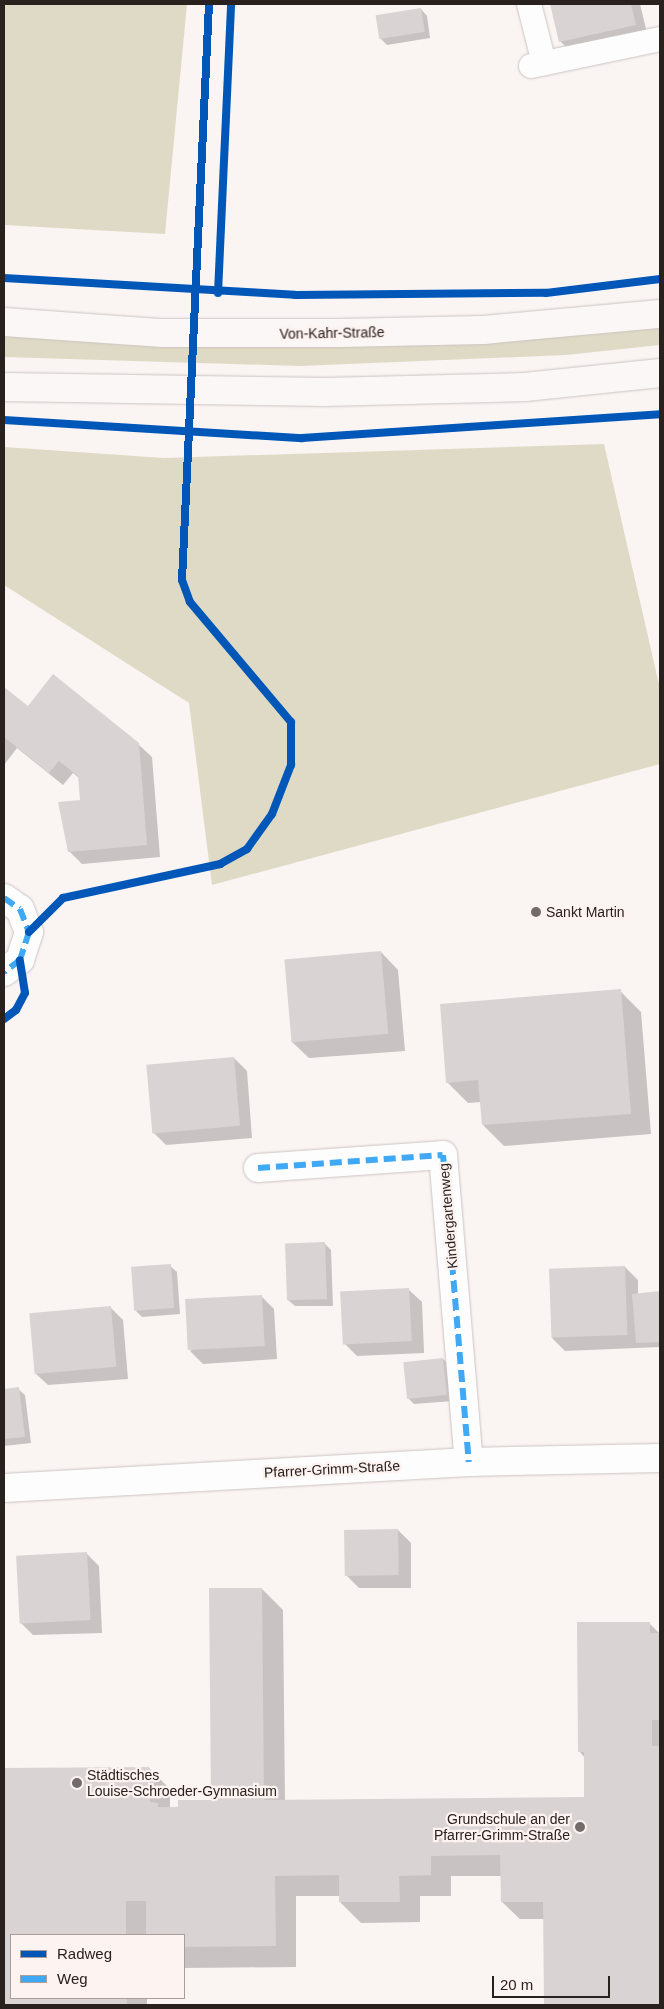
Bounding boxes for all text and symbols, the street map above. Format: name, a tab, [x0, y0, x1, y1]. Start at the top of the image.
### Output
street label: Von-Kahr-Straße	[279, 324, 385, 342]
place label: Sankt Martin	[546, 904, 625, 920]
marker: Sankt Martin	[530, 906, 542, 918]
street label: Kindergartenweg	[435, 1163, 461, 1269]
street label: Pfarrer-Grimm-Straße	[264, 1457, 400, 1481]
place label: Städtisches Louise-Schroeder-Gymnasium	[87, 1767, 277, 1800]
marker: Städtisches Louise-Schroeder-Gymnasium	[71, 1777, 83, 1789]
place label: Grundschule an der Pfarrer-Grimm-Straße	[434, 1811, 570, 1844]
marker: Grundschule an der Pfarrer-Grimm-Straße	[574, 1821, 586, 1833]
legend	[10, 1934, 185, 1999]
text: Radweg	[57, 1945, 112, 1962]
scale bar	[494, 1966, 612, 1998]
text: Weg	[57, 1970, 88, 1987]
text: 20 m	[500, 1976, 533, 1993]

